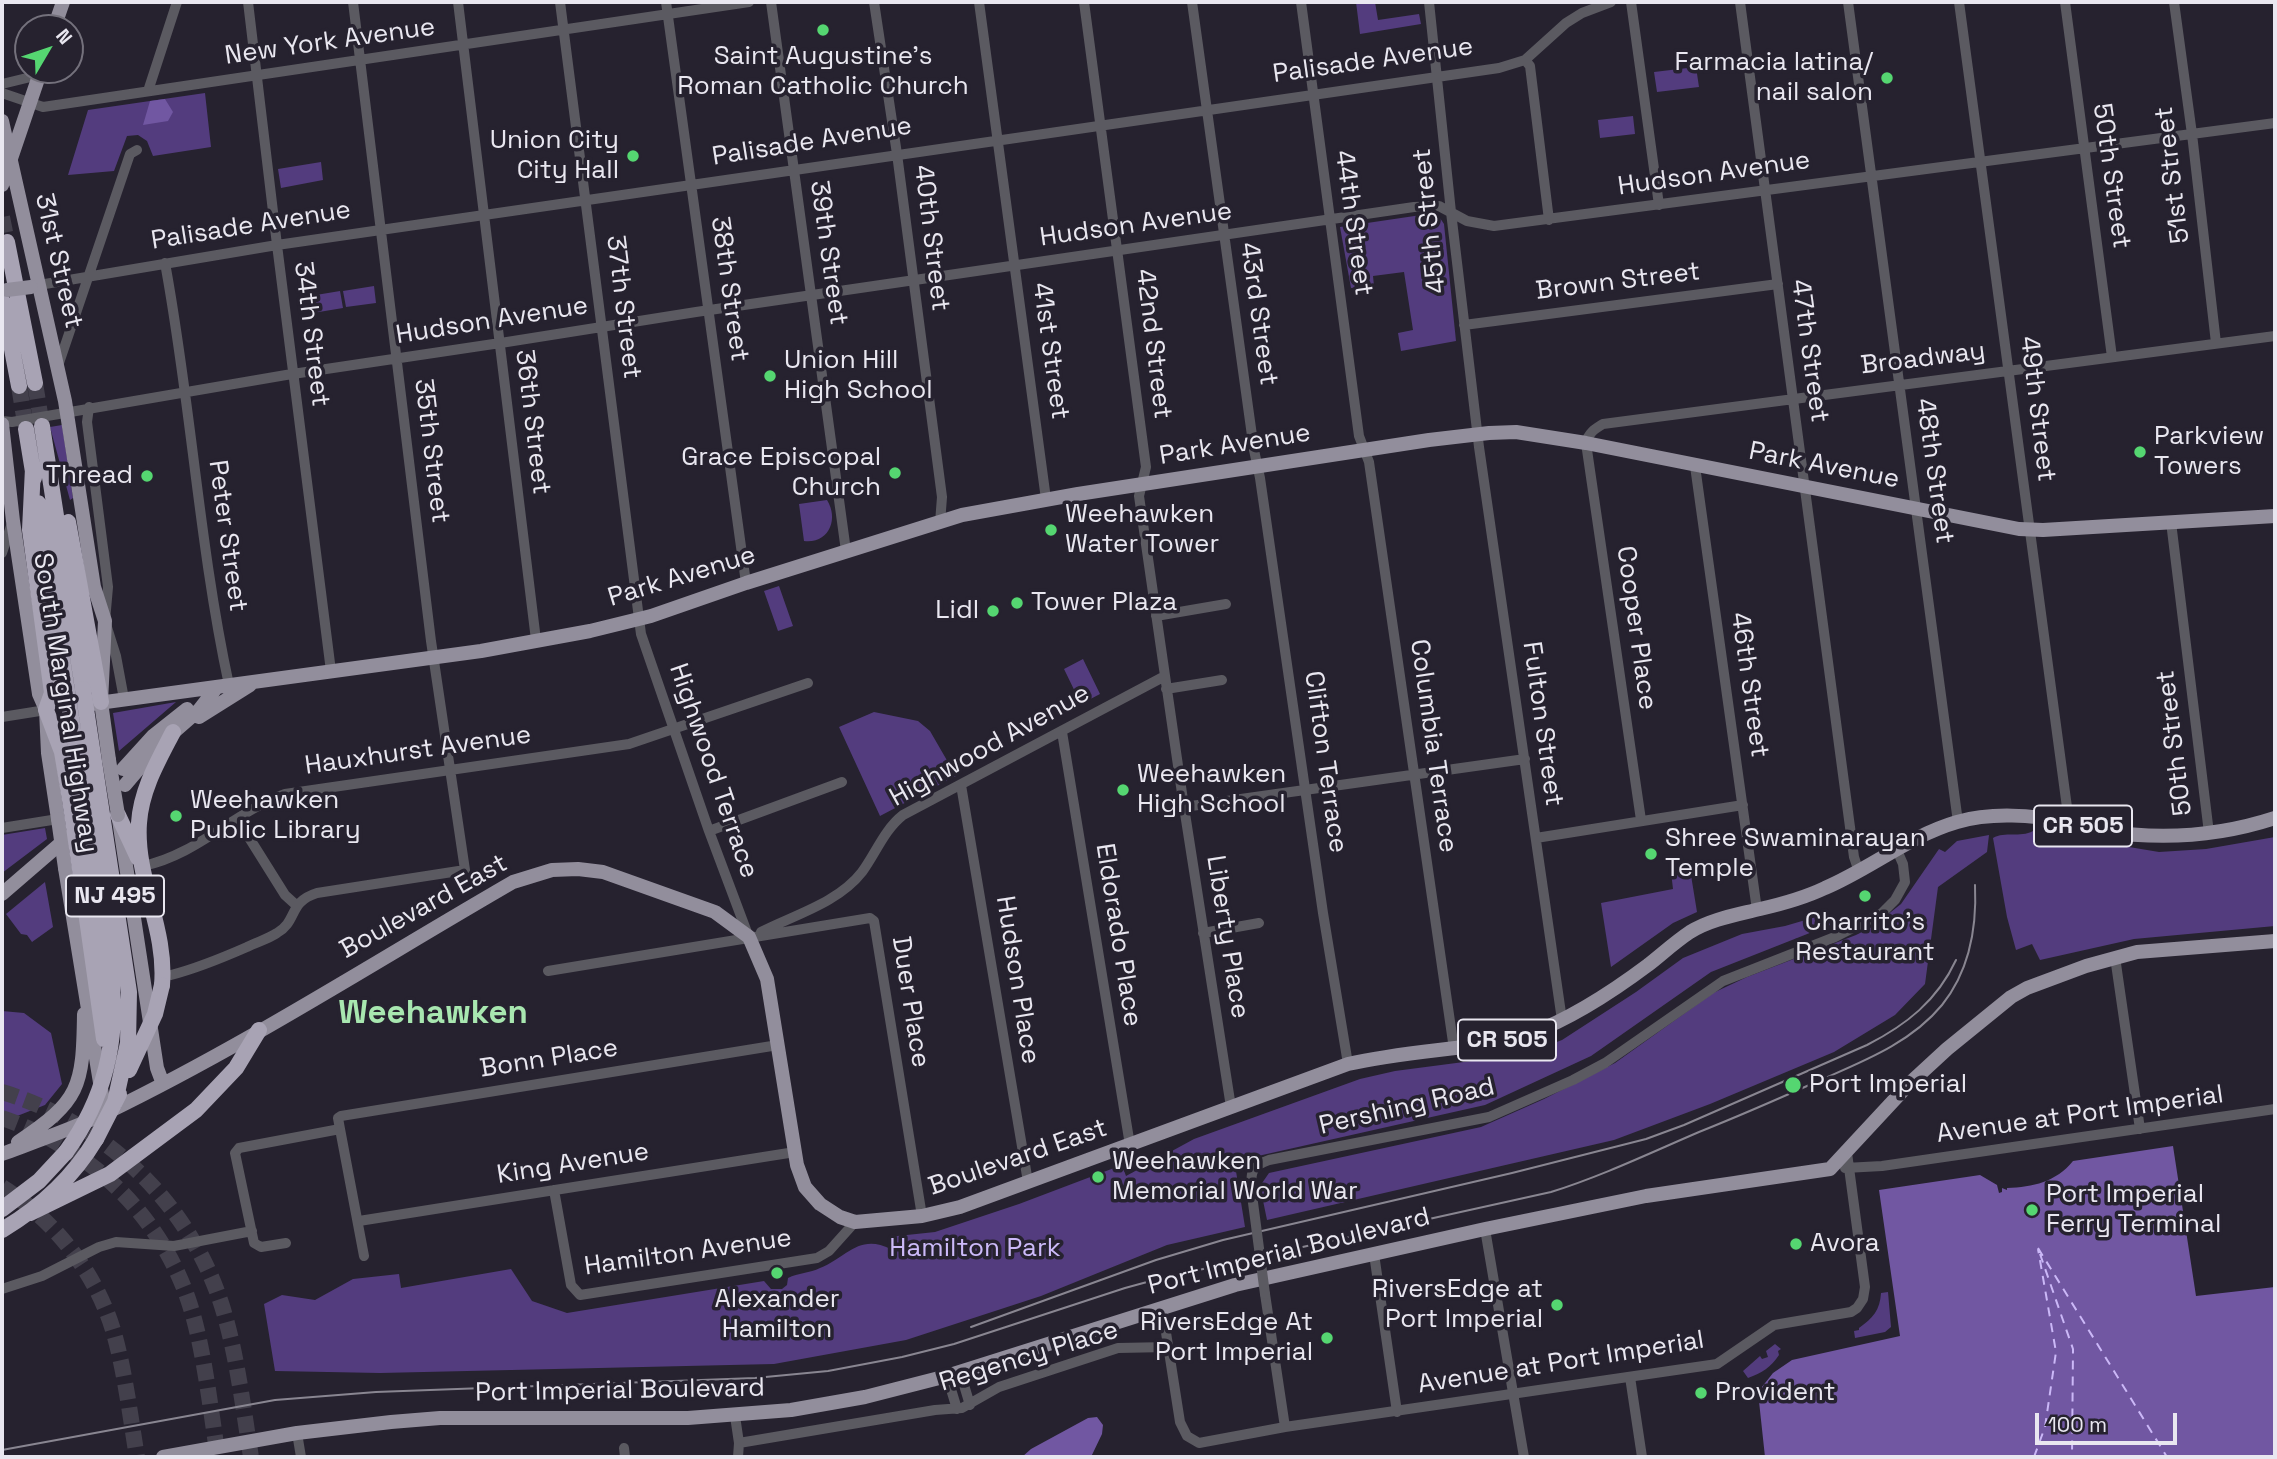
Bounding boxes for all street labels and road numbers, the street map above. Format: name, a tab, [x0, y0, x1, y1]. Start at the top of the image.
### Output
street label: New York Avenue	[223, 12, 437, 72]
street label: Palisade Avenue	[1271, 32, 1475, 90]
street label: 50th Street	[2085, 101, 2137, 251]
street label: 51st Street	[2149, 105, 2197, 245]
street label: Palisade Avenue	[710, 111, 914, 173]
street label: Hudson Avenue	[1616, 145, 1812, 203]
street label: 45th Street	[1407, 147, 1453, 295]
street label: 44th Street	[1327, 148, 1379, 298]
street label: 40th Street	[907, 163, 955, 313]
street label: 39th Street	[802, 179, 854, 327]
street label: 31st Street	[27, 190, 89, 332]
street label: Palisade Avenue	[149, 195, 353, 257]
street label: Hudson Avenue	[1038, 196, 1234, 254]
street label: 38th Street	[703, 215, 755, 363]
street label: 37th Street	[599, 233, 647, 381]
street label: 43rd Street	[1233, 240, 1283, 388]
street label: Brown Street	[1534, 256, 1702, 308]
street label: 34th Street	[287, 260, 335, 408]
street label: 42nd Street	[1128, 267, 1178, 421]
street label: 47th Street	[1784, 277, 1834, 425]
street label: 41st Street	[1025, 281, 1075, 421]
street label: Hudson Avenue	[394, 290, 590, 352]
street label: 49th Street	[2013, 335, 2061, 483]
street label: Broadway	[1859, 336, 1987, 382]
street label: 36th Street	[508, 348, 556, 496]
street label: 35th Street	[407, 377, 455, 525]
street label: 48th Street	[1908, 396, 1960, 546]
street label: Park Avenue	[1157, 418, 1313, 472]
street label: Park Avenue	[1746, 436, 1902, 496]
street label: Peter Street	[201, 458, 253, 614]
street label: Park Avenue	[604, 540, 760, 614]
street label: Cooper Place	[1609, 544, 1663, 712]
street label: South Marginal Highway	[26, 551, 104, 855]
street label: 46th Street	[1723, 610, 1775, 760]
street label: Columbia Terrace	[1403, 637, 1463, 855]
street label: Fulton Street	[1515, 640, 1569, 808]
street label: Highwood Terrace	[662, 660, 764, 882]
street label: Clifton Terrace	[1297, 669, 1353, 855]
street label: 50th Street	[2151, 669, 2199, 817]
street label: Highwood Avenue	[885, 678, 1095, 814]
street label: Hauxhurst Avenue	[303, 720, 533, 782]
road number: CR 505	[2034, 806, 2132, 846]
street label: Eldorado Place	[1088, 841, 1148, 1029]
street label: Boulevard East	[335, 848, 513, 966]
street label: Liberty Place	[1199, 853, 1255, 1021]
road number: NJ 495	[66, 876, 164, 916]
street label: Hudson Place	[988, 894, 1046, 1066]
street label: Duer Place	[884, 934, 936, 1070]
road number: CR 505	[1458, 1020, 1556, 1060]
street label: Bonn Place	[478, 1033, 620, 1085]
street label: Pershing Road	[1316, 1072, 1498, 1142]
street label: Avenue at Port Imperial	[1935, 1079, 2225, 1151]
street label: Boulevard East	[925, 1113, 1111, 1203]
street label: King Avenue	[495, 1137, 651, 1191]
street label: Port Imperial Boulevard	[1145, 1202, 1433, 1302]
street label: Hamilton Avenue	[582, 1223, 794, 1283]
street label: Regency Place	[936, 1315, 1122, 1399]
street label: Avenue at Port Imperial	[1416, 1325, 1706, 1401]
street label: Port Imperial Boulevard	[475, 1373, 765, 1409]

